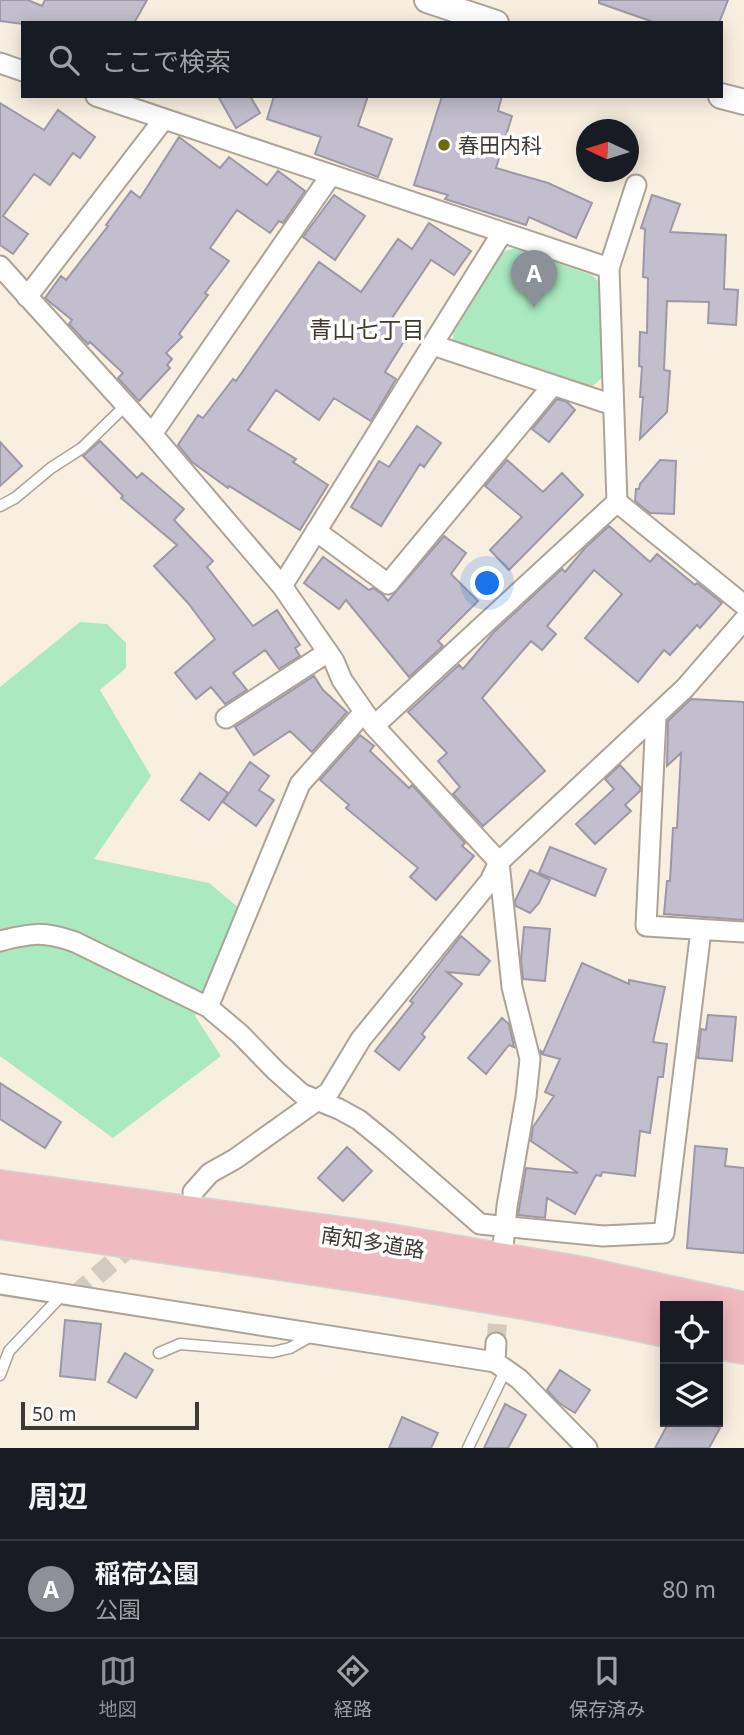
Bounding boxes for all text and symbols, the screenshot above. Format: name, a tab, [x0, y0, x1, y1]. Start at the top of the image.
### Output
search box	[21, 21, 723, 98]
icon: search	[45, 41, 83, 79]
text: ここで検索	[101, 43, 231, 79]
north arrow	[576, 119, 639, 182]
place label: 春田内科	[458, 131, 542, 159]
marker: 春田内科	[436, 137, 452, 153]
pin: A	[511, 250, 557, 308]
district label: 青山七丁目	[310, 313, 425, 345]
your location	[470, 566, 504, 600]
street label: 南知多道路	[319, 1220, 427, 1264]
map controls	[660, 1301, 723, 1427]
button: locate	[660, 1301, 723, 1364]
button: layers	[660, 1364, 723, 1427]
scale bar	[21, 1399, 200, 1431]
text: 50 m	[32, 1401, 76, 1427]
text: 周辺	[28, 1475, 88, 1516]
text: 稲荷公園	[95, 1555, 199, 1591]
text: A	[43, 1573, 59, 1605]
text: 80 m	[662, 1573, 716, 1605]
text: 公園	[95, 1593, 141, 1625]
tab: 地図	[99, 1652, 137, 1722]
tab: 経路	[334, 1652, 372, 1722]
tab: 保存済み	[569, 1652, 645, 1722]

